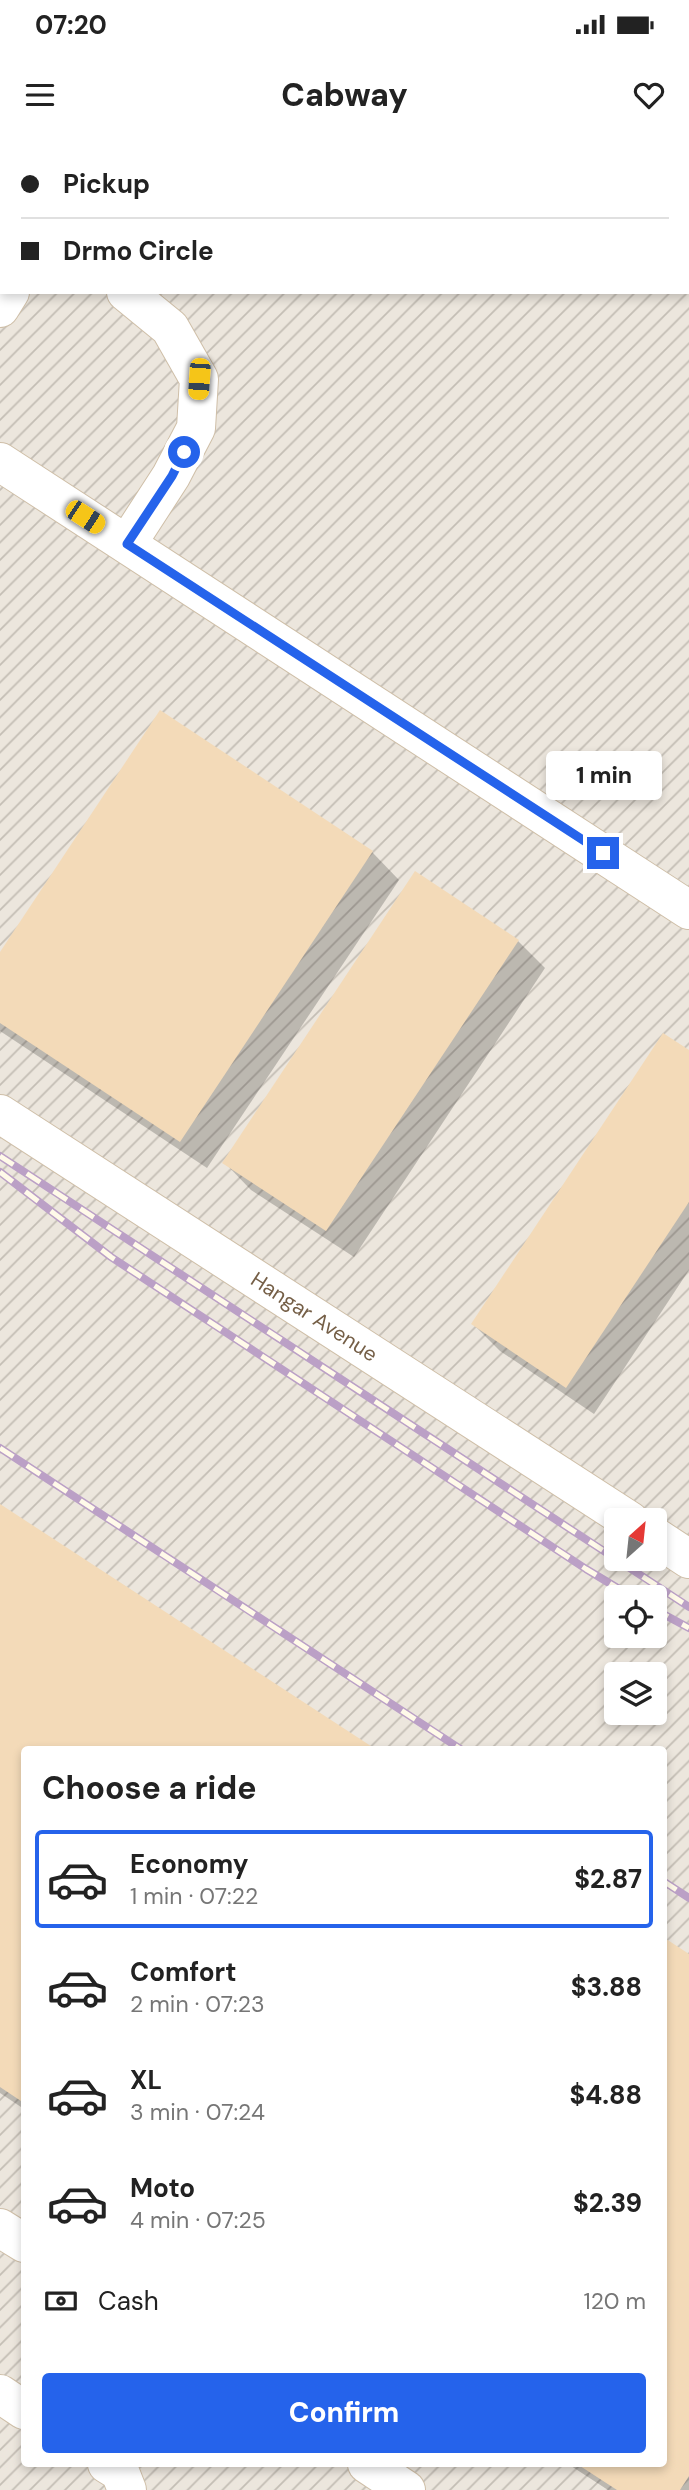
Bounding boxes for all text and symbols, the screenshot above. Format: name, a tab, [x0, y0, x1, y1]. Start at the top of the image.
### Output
text: 07:20	[35, 8, 107, 42]
text: Cabway	[281, 74, 408, 116]
icon: menu	[21, 76, 59, 114]
icon: heart	[630, 76, 668, 114]
text: Pickup	[63, 167, 150, 201]
text: Drmo Circle	[63, 234, 214, 268]
car	[188, 357, 211, 401]
route start	[168, 436, 200, 468]
car	[62, 497, 109, 537]
callout: 1 min	[545, 752, 661, 800]
text: 1 min	[576, 760, 632, 790]
route end	[587, 837, 619, 869]
street label: Hangar Avenue	[245, 1266, 383, 1368]
north arrow	[604, 1508, 667, 1572]
map controls	[604, 1508, 667, 1725]
button: locate	[604, 1585, 667, 1648]
button: layers	[604, 1662, 667, 1725]
text: Choose a ride	[42, 1767, 257, 1809]
text: Economy	[130, 1847, 248, 1881]
icon: car	[46, 1848, 109, 1911]
text: $2.87	[574, 1862, 642, 1896]
text: 1 min · 07:22	[130, 1881, 258, 1911]
text: Comfort	[130, 1955, 236, 1989]
icon: car	[46, 1956, 109, 2019]
text: $3.88	[571, 1970, 642, 2004]
text: 2 min · 07:23	[130, 1989, 265, 2019]
text: XL	[130, 2063, 162, 2097]
icon: car	[46, 2064, 109, 2127]
text: $4.88	[569, 2078, 642, 2112]
text: 3 min · 07:24	[130, 2097, 265, 2127]
text: Moto	[130, 2171, 195, 2205]
icon: car	[46, 2172, 109, 2235]
text: $2.39	[573, 2186, 642, 2220]
text: 4 min · 07:25	[130, 2205, 266, 2235]
icon: cash	[42, 2282, 80, 2320]
text: Cash	[98, 2284, 159, 2318]
text: 120 m	[583, 2286, 646, 2316]
button: Confirm	[42, 2373, 646, 2453]

